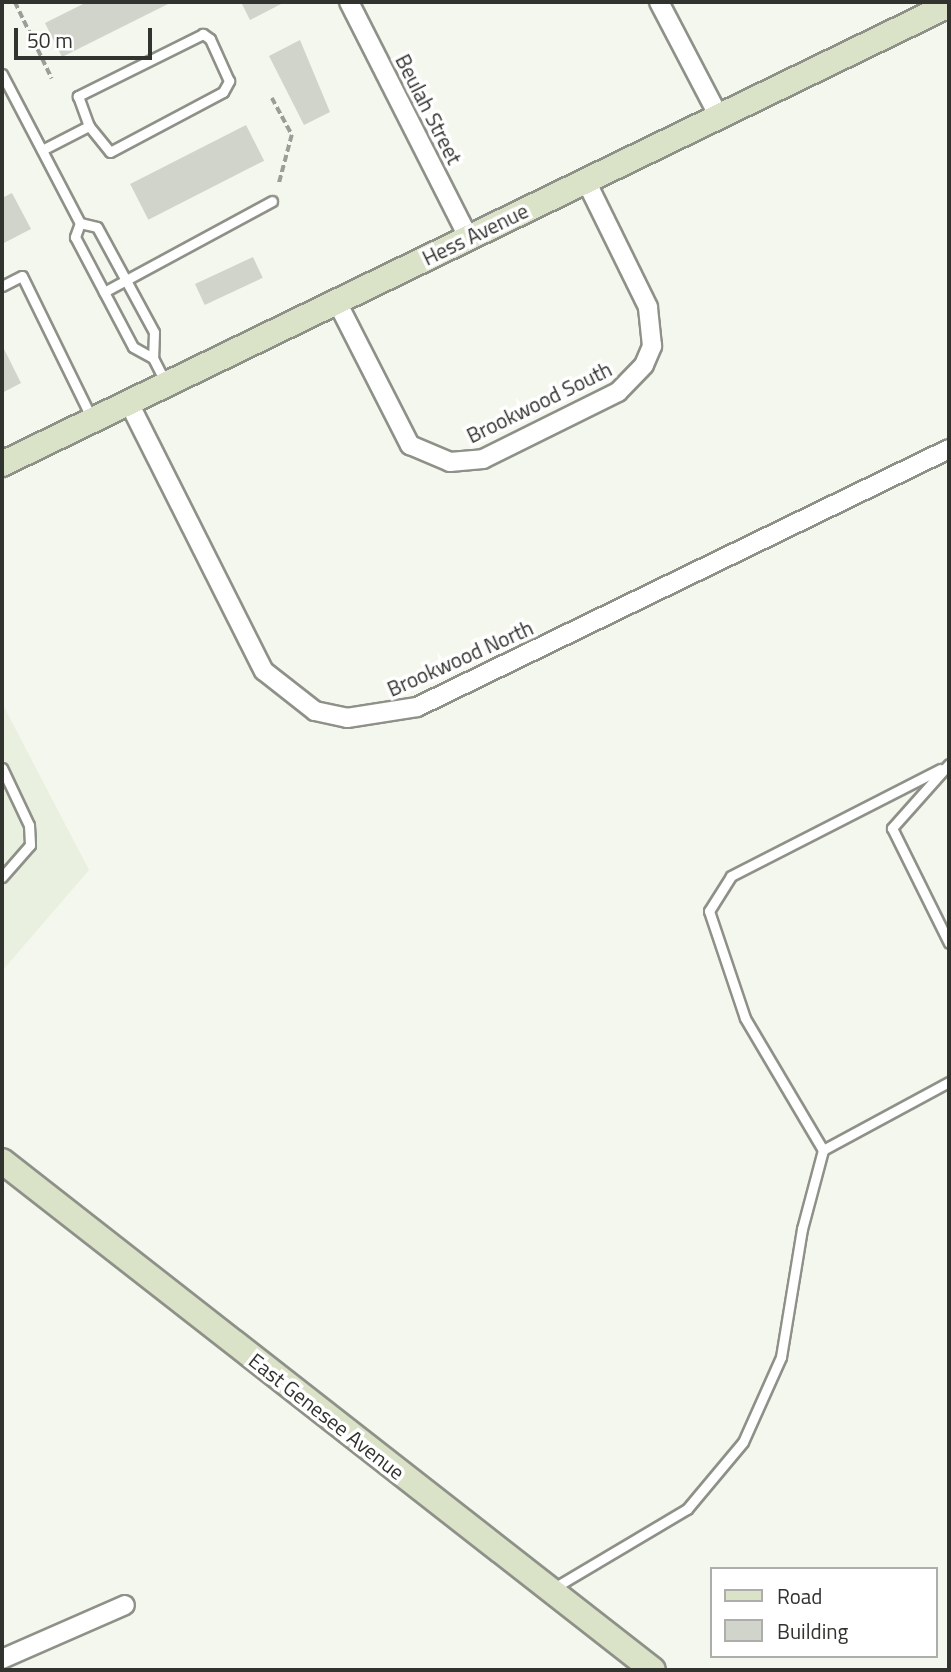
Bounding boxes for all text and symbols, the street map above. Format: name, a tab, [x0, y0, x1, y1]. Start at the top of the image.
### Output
scale bar	[18, 14, 156, 58]
text: 50 m	[27, 24, 73, 56]
street label: Beulah Street	[391, 50, 467, 168]
street label: Hess Avenue	[418, 198, 532, 270]
street label: Brookwood South	[462, 356, 616, 448]
street label: Brookwood North	[383, 615, 537, 701]
street label: East Genesee Avenue	[244, 1347, 410, 1485]
legend	[710, 1567, 937, 1658]
text: Road	[777, 1580, 822, 1612]
text: Building	[777, 1615, 848, 1647]

